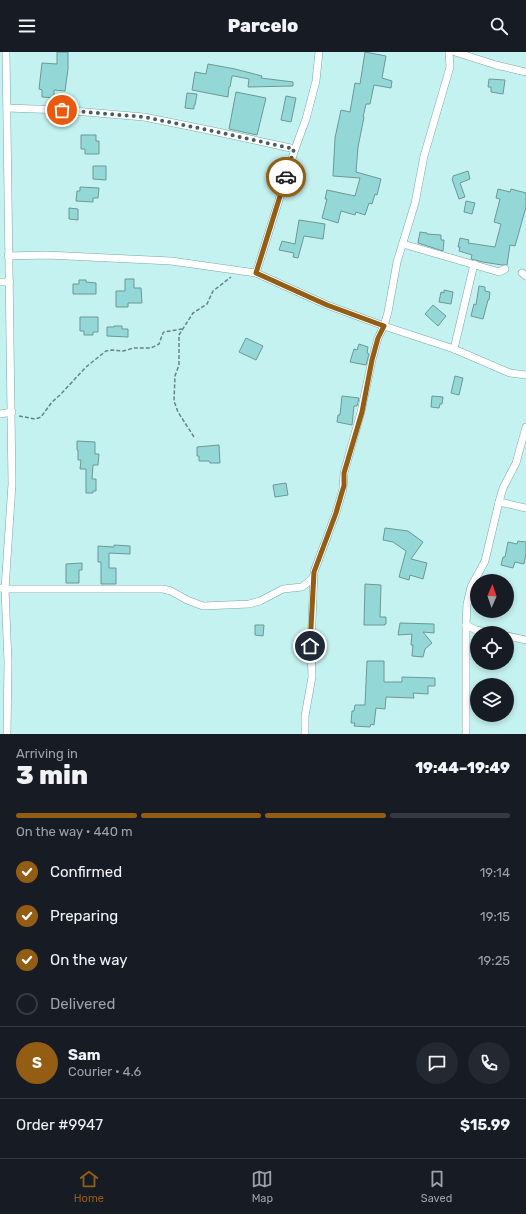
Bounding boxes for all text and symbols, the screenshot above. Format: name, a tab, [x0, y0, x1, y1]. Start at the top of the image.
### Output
icon: menu	[16, 15, 38, 37]
text: Parcelo	[228, 15, 298, 37]
icon: search	[488, 15, 510, 37]
pin	[45, 93, 79, 127]
icon: bag	[51, 99, 73, 121]
courier	[266, 157, 306, 197]
icon: car	[275, 166, 297, 188]
north arrow	[470, 574, 514, 618]
map controls	[470, 574, 514, 722]
button: locate	[470, 626, 514, 670]
pin	[293, 629, 327, 663]
icon: home	[299, 635, 321, 657]
button: layers	[470, 678, 514, 722]
text: Arriving in	[16, 746, 78, 761]
text: 19:44–19:49	[415, 759, 510, 777]
text: 3 min	[16, 760, 88, 791]
text: On the way · 440 m	[16, 824, 133, 839]
icon: check	[16, 861, 38, 883]
text: Confirmed	[50, 863, 122, 881]
text: 19:14	[480, 865, 510, 880]
icon: check	[16, 905, 38, 927]
text: Preparing	[50, 907, 118, 925]
text: 19:15	[480, 909, 510, 924]
icon: check	[16, 949, 38, 971]
text: On the way	[50, 951, 128, 969]
text: 19:25	[478, 953, 510, 968]
text: Delivered	[50, 995, 115, 1013]
button: chat	[416, 1042, 458, 1084]
button: phone	[468, 1042, 510, 1084]
text: Sam	[68, 1046, 101, 1064]
text: S	[32, 1054, 42, 1072]
text: Courier · 4.6	[68, 1064, 141, 1079]
text: Order #9947	[16, 1116, 103, 1134]
text: $15.99	[460, 1116, 510, 1134]
tab: Home	[74, 1168, 104, 1205]
tab: Map	[251, 1168, 273, 1205]
tab: Saved	[421, 1168, 452, 1205]

